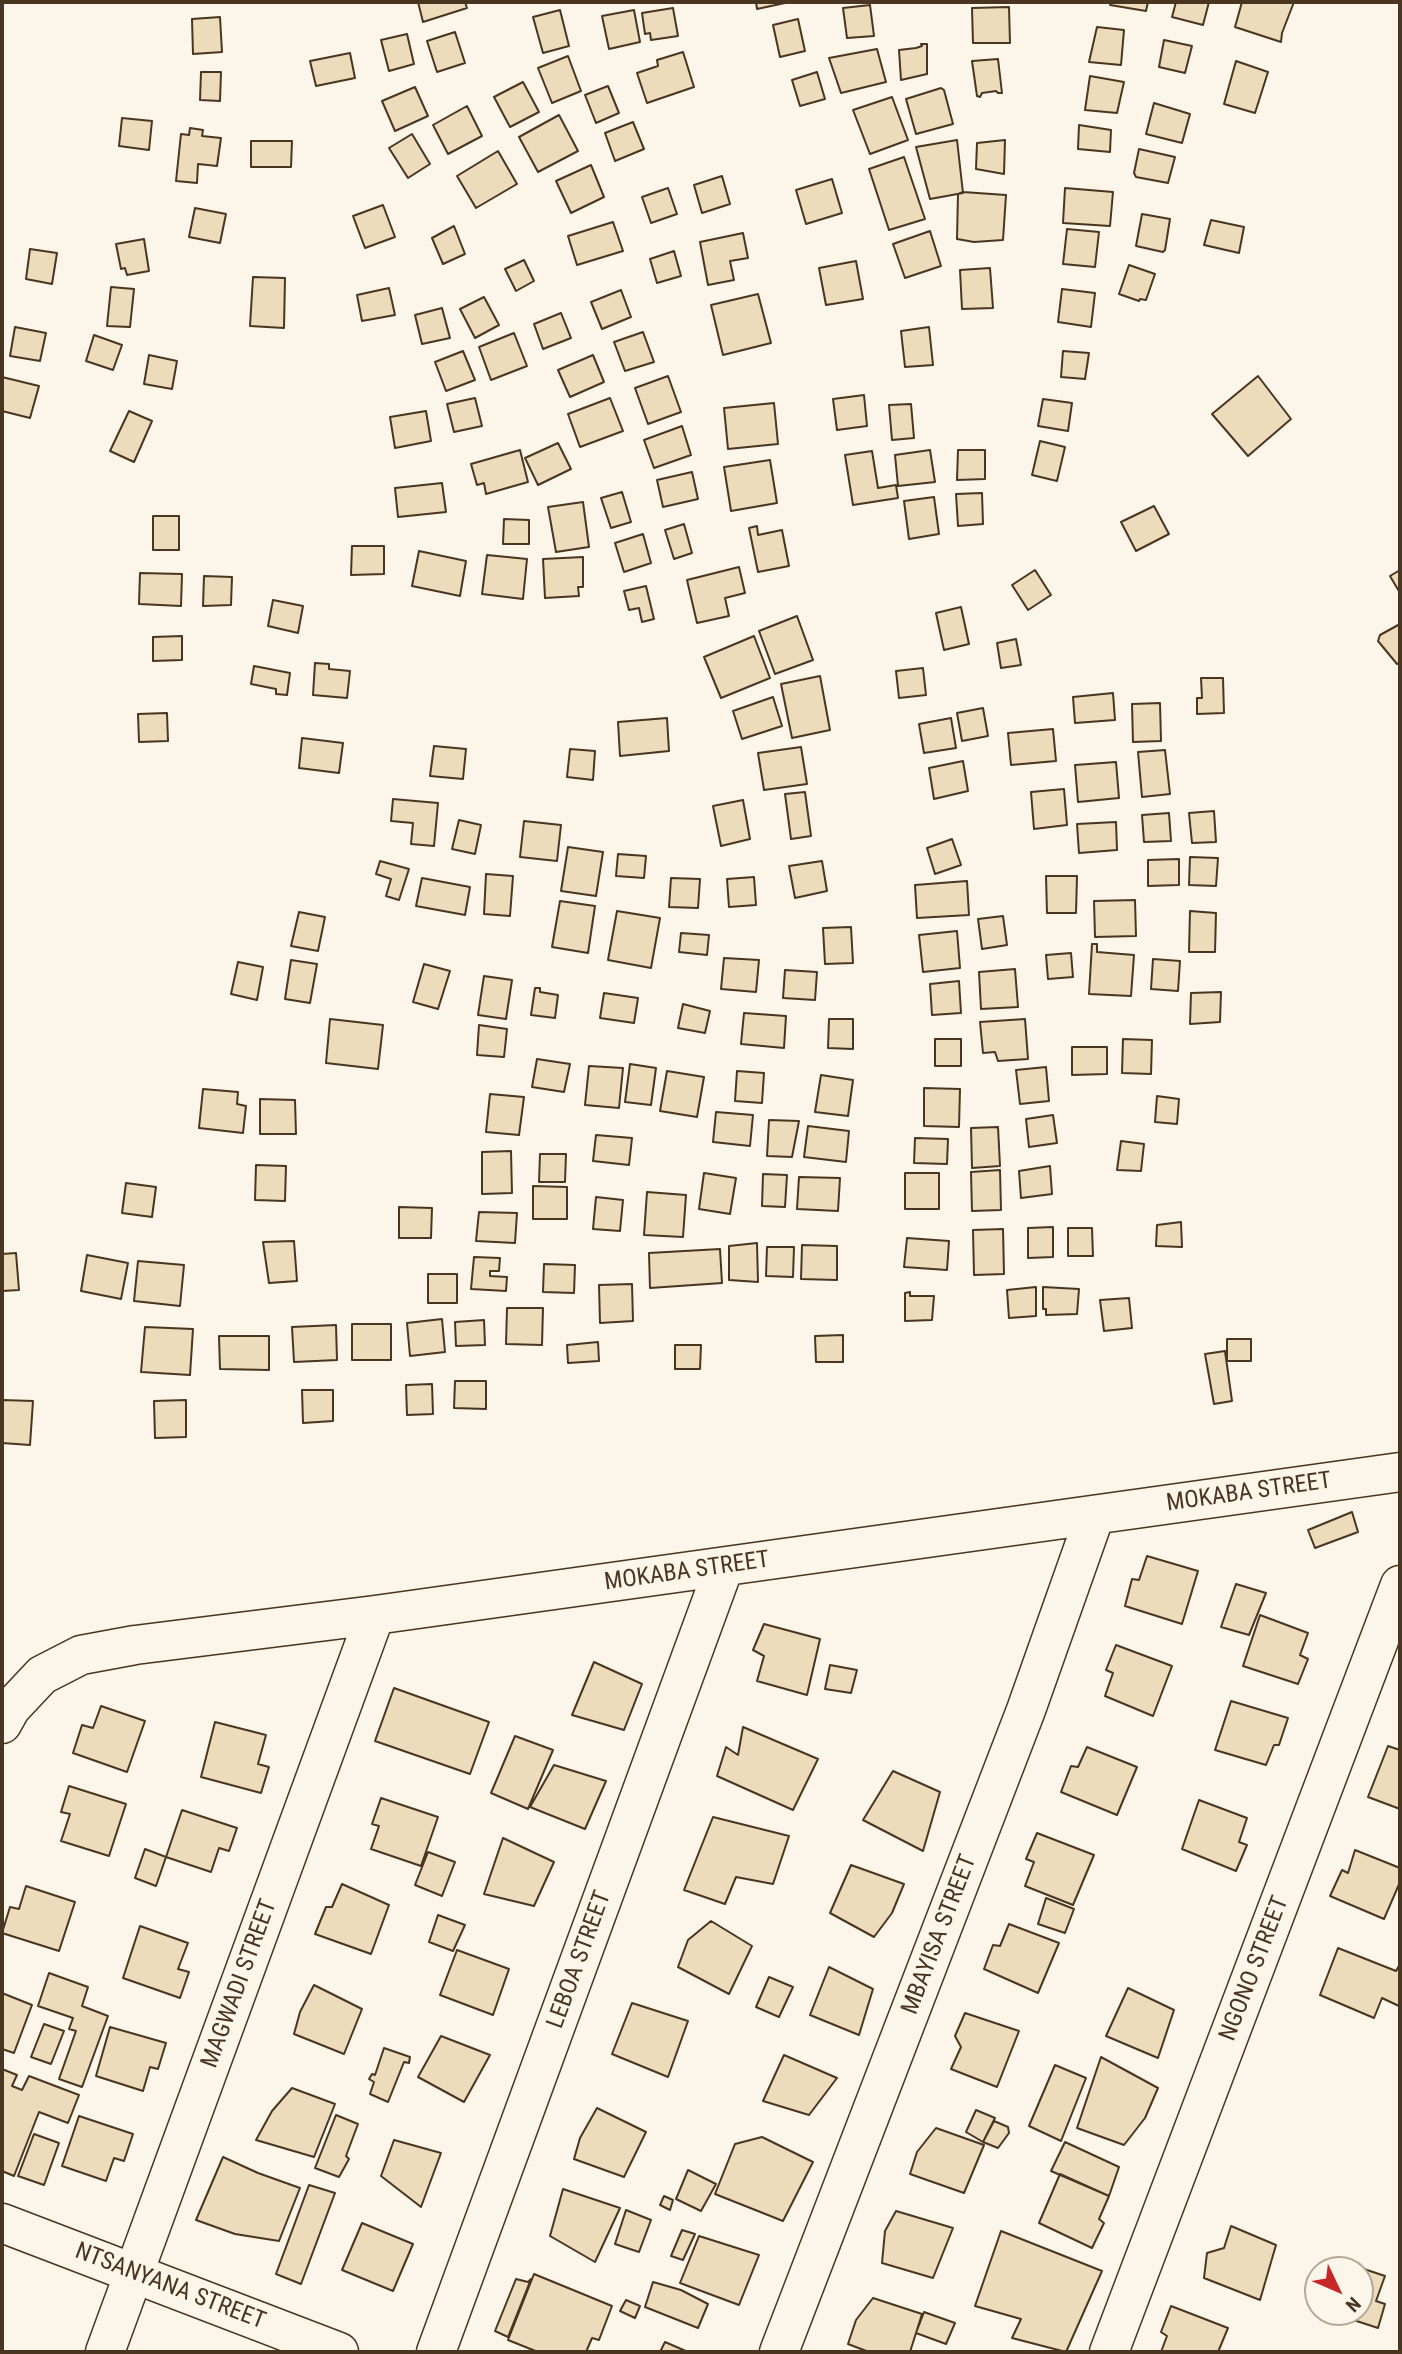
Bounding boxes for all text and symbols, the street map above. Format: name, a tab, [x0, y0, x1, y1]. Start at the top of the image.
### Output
street label: MOKABA STREET	[1165, 1467, 1333, 1519]
street label: MOKABA STREET	[603, 1546, 771, 1598]
street label: MBAYISA STREET	[896, 1851, 984, 2019]
street label: LEBOA STREET	[542, 1887, 618, 2033]
street label: NGONO STREET	[1214, 1893, 1296, 2045]
street label: MAGWADI STREET	[196, 1896, 284, 2072]
street label: NTSANYANA STREET	[71, 2237, 269, 2337]
north arrow	[1304, 2256, 1374, 2326]
text: N	[1341, 2292, 1365, 2317]

